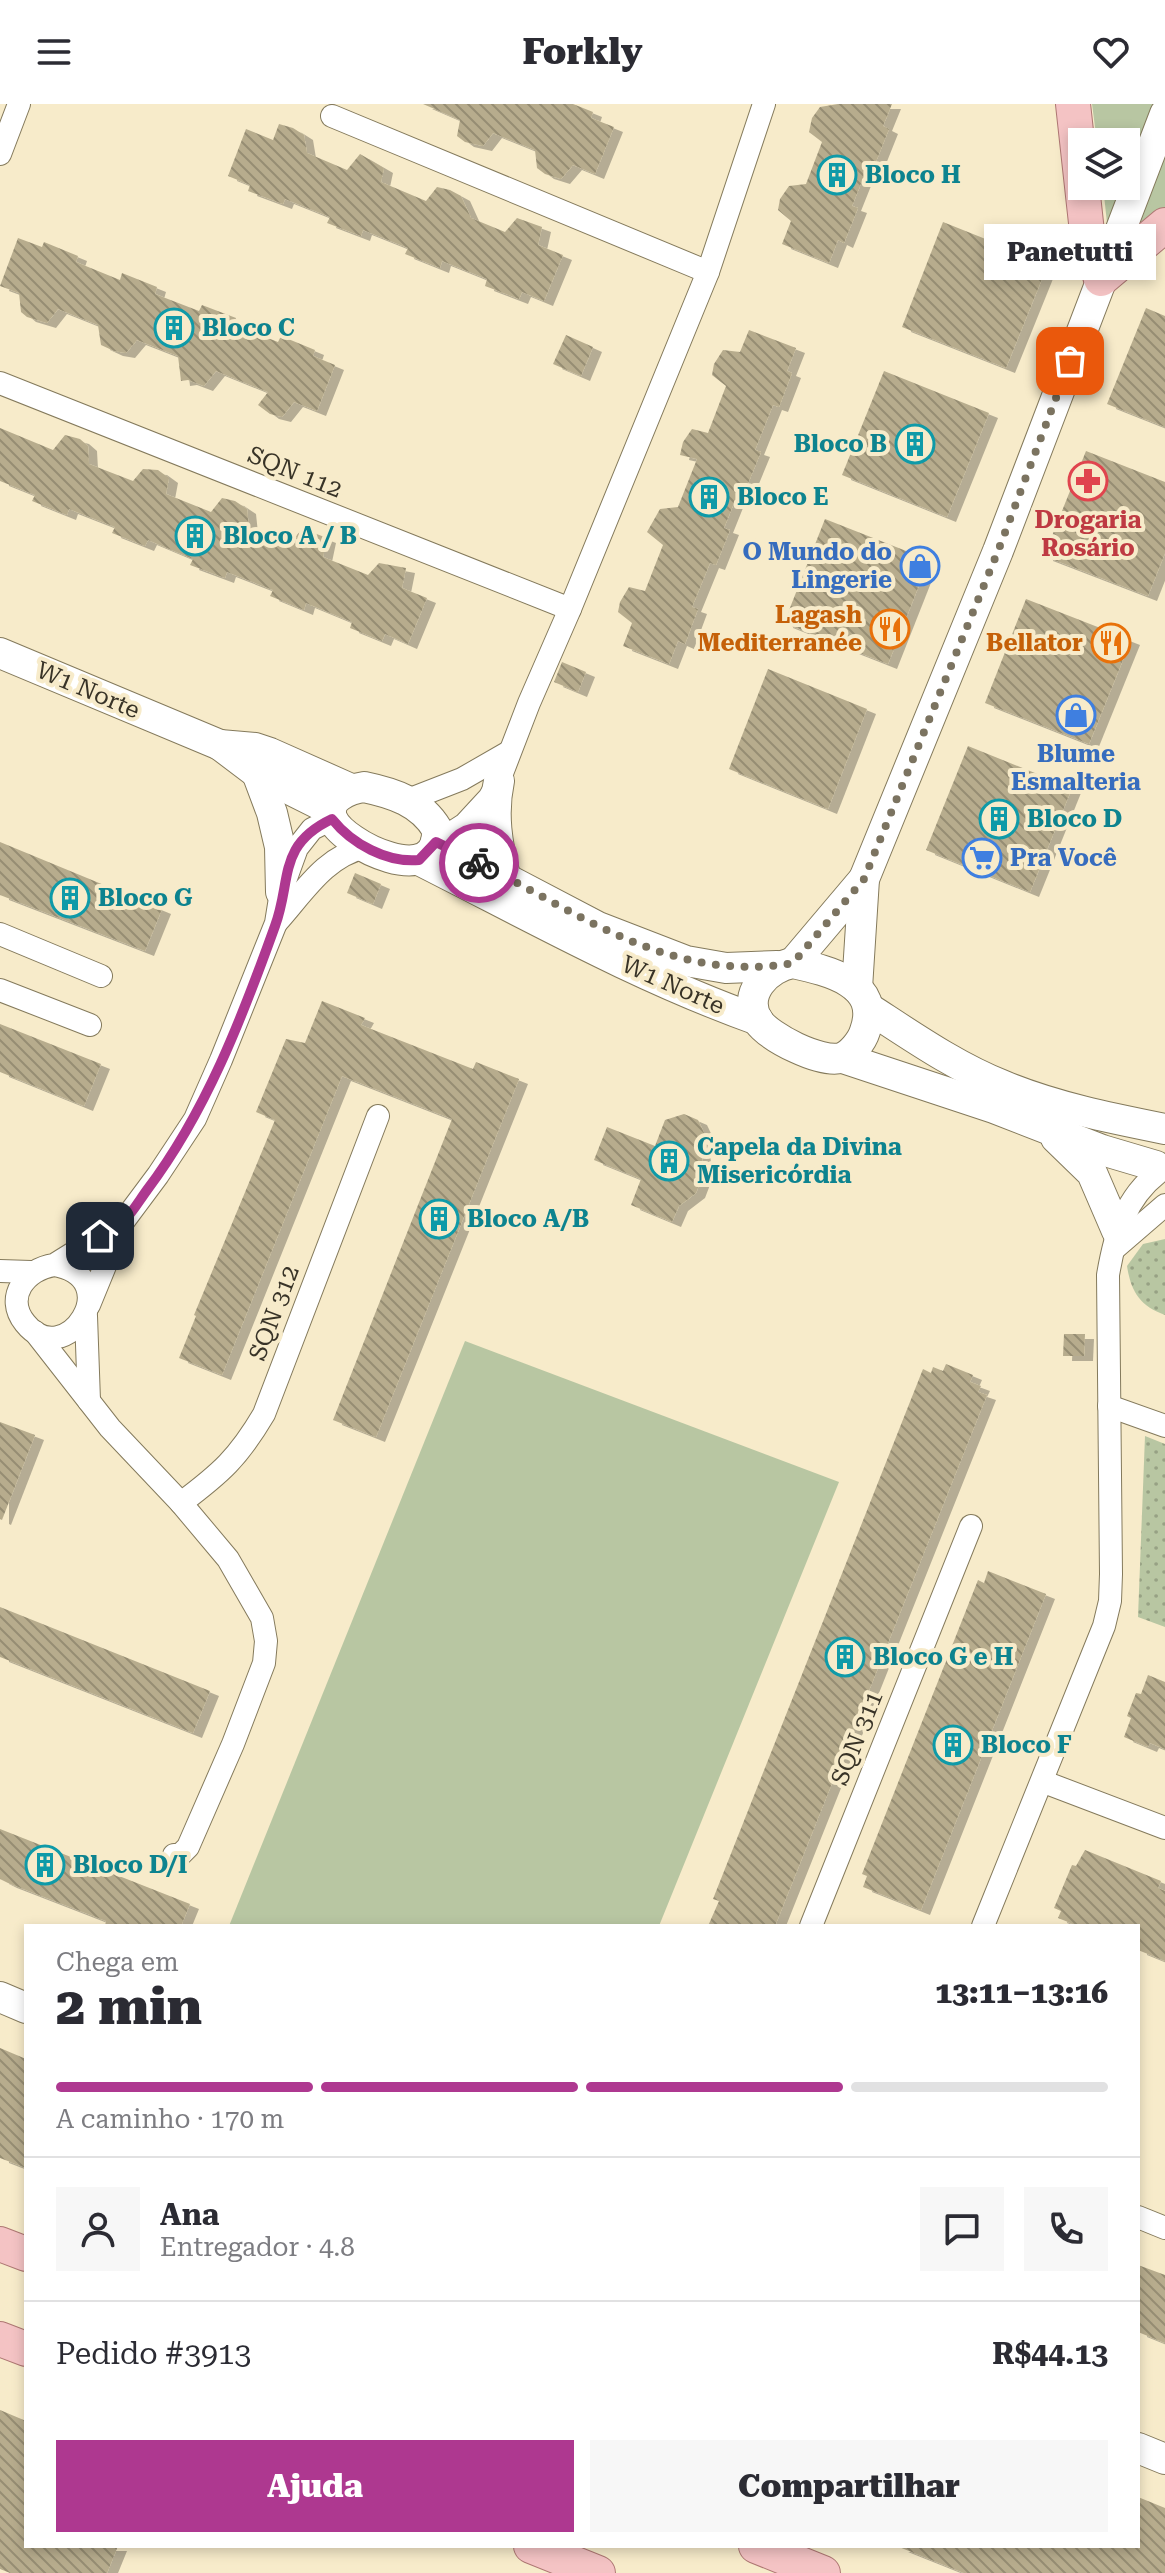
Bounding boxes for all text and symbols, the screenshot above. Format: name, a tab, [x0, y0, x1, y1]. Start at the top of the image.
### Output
icon: menu	[32, 30, 76, 74]
icon: heart	[1089, 30, 1133, 74]
text: Forkly	[522, 31, 643, 73]
map controls	[1068, 128, 1140, 200]
button: layers	[1068, 128, 1140, 200]
building icon: Bloco H	[816, 154, 858, 196]
place label: Bloco H	[865, 161, 961, 189]
callout: Panetutti	[984, 225, 1156, 281]
text: Panetutti	[1007, 237, 1133, 267]
building icon: Bloco C	[153, 307, 195, 349]
place label: Bloco C	[202, 314, 295, 342]
pin	[1036, 327, 1104, 395]
icon: bag	[1048, 339, 1092, 383]
building icon: Bloco B	[894, 423, 936, 465]
place label: Bloco B	[794, 430, 887, 458]
street label: SQN 112	[244, 440, 346, 504]
pharmacy icon: Drogaria Rosário	[1067, 460, 1109, 502]
building icon: Bloco E	[688, 476, 730, 518]
place label: Bloco E	[737, 483, 829, 511]
place label: Drogaria Rosário	[1034, 506, 1142, 562]
building icon: Bloco A / B	[174, 515, 216, 557]
place label: Bloco A / B	[223, 522, 357, 550]
place label: O Mundo do Lingerie	[743, 538, 892, 594]
shop icon: O Mundo do Lingerie	[899, 545, 941, 587]
place label: Lagash Mediterranée	[697, 601, 862, 657]
restaurant icon: Lagash Mediterranée	[869, 608, 911, 650]
restaurant icon: Bellator	[1090, 622, 1132, 664]
place label: Bellator	[986, 629, 1083, 657]
street label: W1 Norte	[32, 656, 144, 724]
shop icon: Blume Esmalteria	[1055, 694, 1097, 736]
place label: Blume Esmalteria	[1011, 740, 1141, 796]
building icon: Bloco D	[978, 798, 1020, 840]
place label: Bloco D	[1027, 805, 1122, 833]
courier	[439, 823, 519, 903]
supermarket icon: Pra Você	[961, 837, 1003, 879]
icon: bike	[457, 841, 501, 885]
place label: Pra Você	[1010, 844, 1117, 872]
building icon: Bloco G	[49, 877, 91, 919]
place label: Bloco G	[98, 884, 193, 912]
street label: W1 Norte	[617, 950, 729, 1020]
place label: Capela da Divina Misericórdia	[697, 1133, 902, 1189]
building icon: Capela da Divina Misericórdia	[648, 1140, 690, 1182]
building icon: Bloco A/B	[418, 1198, 460, 1240]
pin	[66, 1202, 134, 1270]
place label: Bloco A/B	[467, 1205, 589, 1233]
icon: home	[78, 1214, 122, 1258]
street label: SQN 312	[243, 1262, 305, 1364]
building icon: Bloco G e H	[824, 1636, 866, 1678]
place label: Bloco G e H	[873, 1643, 1014, 1671]
street label: SQN 311	[825, 1687, 889, 1789]
building icon: Bloco F	[932, 1724, 974, 1766]
place label: Bloco F	[981, 1731, 1072, 1759]
building icon: Bloco D/I	[24, 1844, 66, 1886]
place label: Bloco D/I	[73, 1851, 188, 1879]
text: Chega em	[56, 1947, 179, 1977]
text: 13:11–13:16	[935, 1975, 1108, 2010]
text: 2 min	[56, 1976, 202, 2037]
text: A caminho · 170 m	[56, 2104, 284, 2134]
button: person	[56, 2187, 140, 2271]
button: chat	[920, 2187, 1004, 2271]
button: phone	[1024, 2187, 1108, 2271]
text: Ana	[160, 2197, 219, 2232]
text: Entregador · 4.8	[160, 2232, 355, 2262]
text: Pedido #3913	[56, 2336, 251, 2371]
text: R$44.13	[992, 2336, 1108, 2371]
button: Ajuda	[56, 2440, 574, 2532]
button: Compartilhar	[590, 2440, 1108, 2532]

